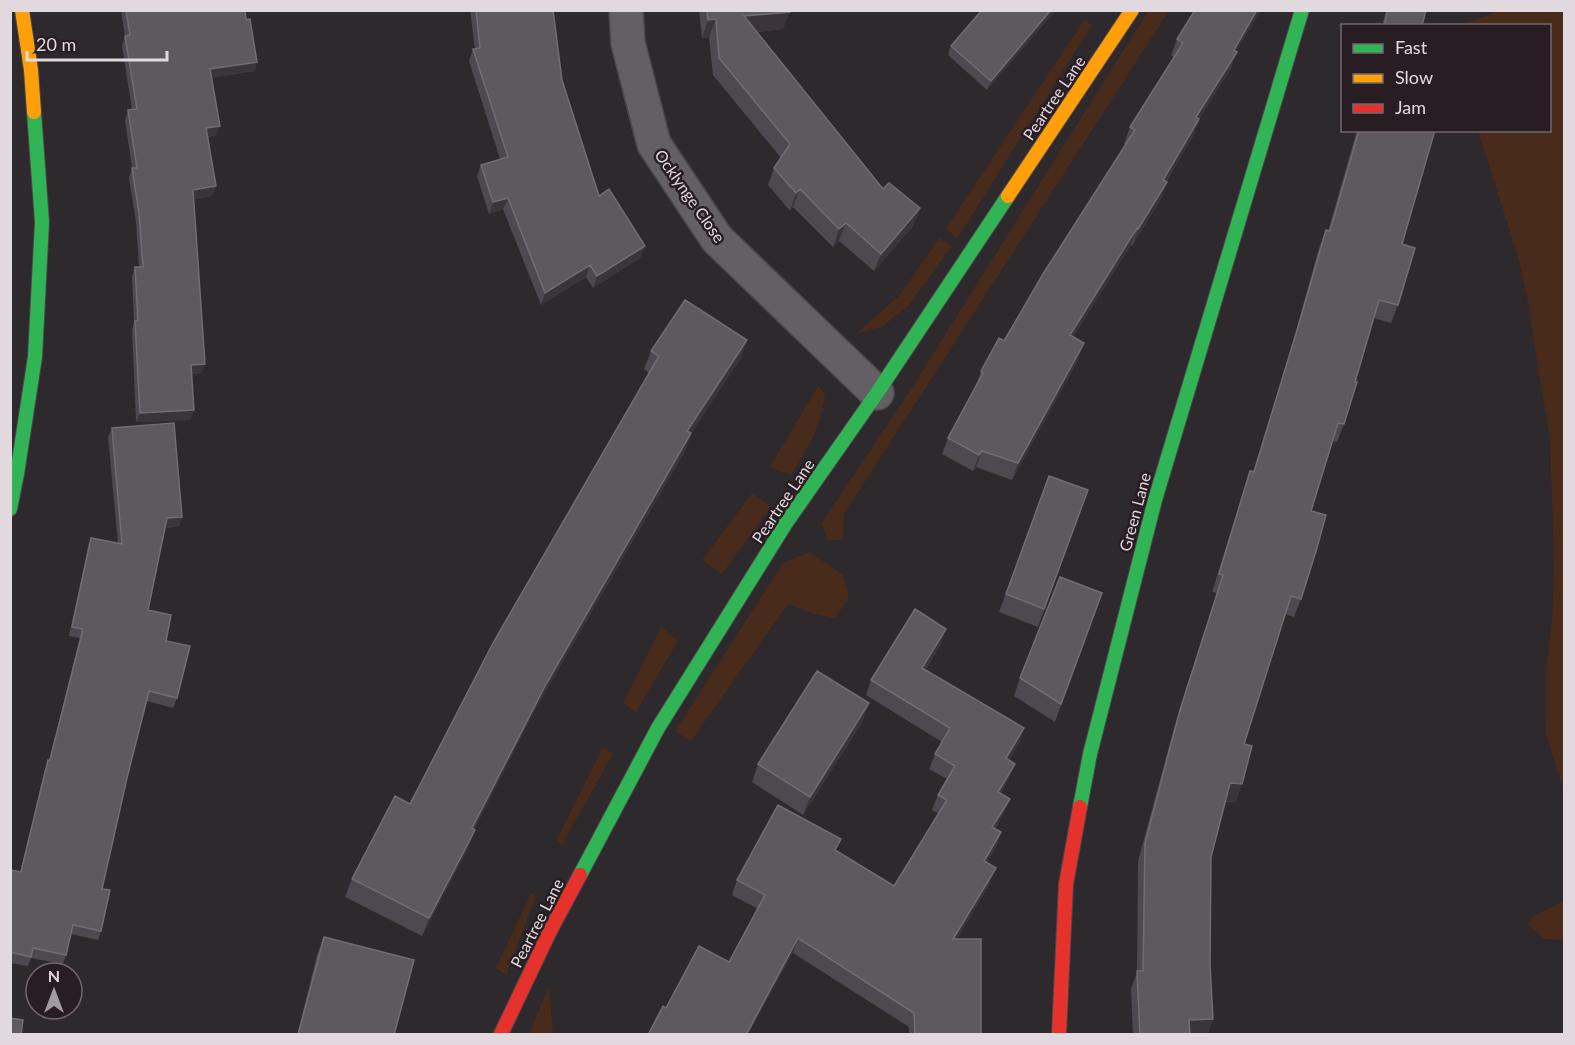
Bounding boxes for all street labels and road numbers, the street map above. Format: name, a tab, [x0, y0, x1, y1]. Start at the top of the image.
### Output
street label: Peartree Lane	[1019, 52, 1089, 143]
street label: Ocklynge Close	[651, 146, 729, 246]
street label: Peartree Lane	[748, 455, 818, 546]
street label: Green Lane	[1115, 471, 1154, 553]
street label: Peartree Lane	[506, 875, 567, 970]

